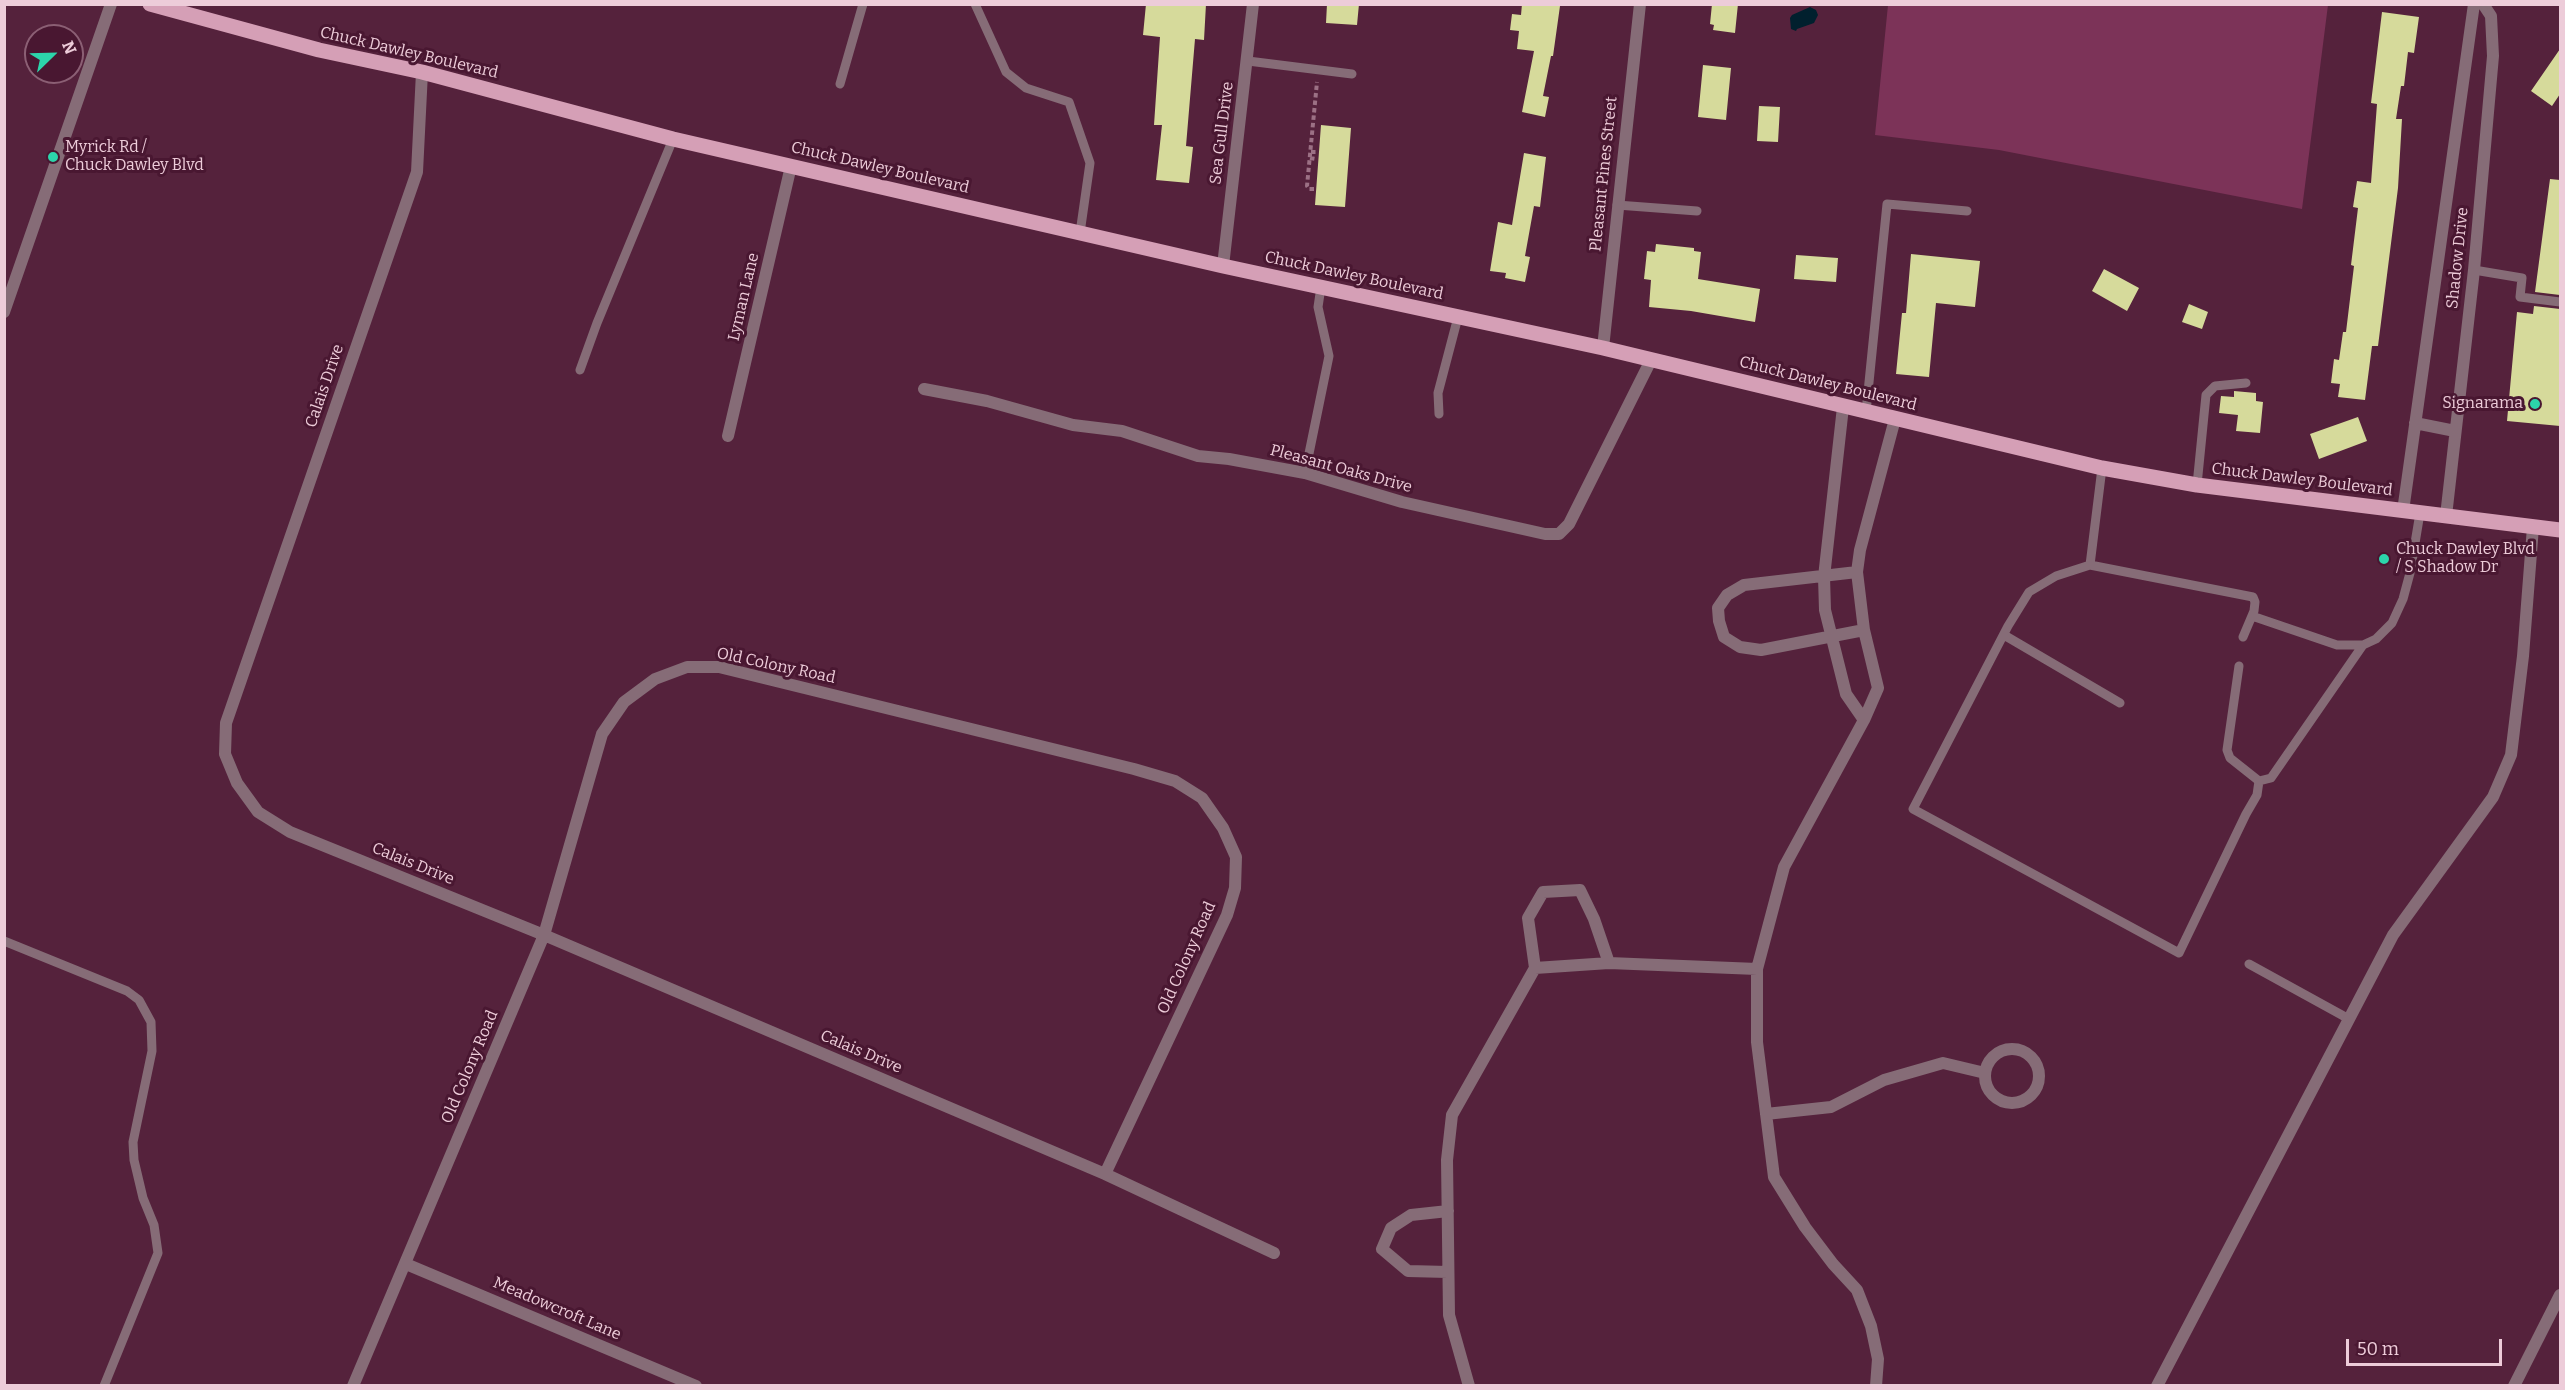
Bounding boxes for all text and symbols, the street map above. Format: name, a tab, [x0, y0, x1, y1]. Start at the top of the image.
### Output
street label: Chuck Dawley Boulevard	[318, 23, 500, 83]
north arrow	[24, 24, 84, 84]
text: N	[58, 38, 80, 57]
street label: Sea Gull Drive	[1206, 80, 1238, 186]
street label: Pleasant Pines Street	[1586, 95, 1622, 253]
place label: Myrick Rd / Chuck Dawley Blvd	[65, 138, 204, 176]
street label: Chuck Dawley Boulevard	[789, 138, 971, 198]
marker: Myrick Rd / Chuck Dawley Blvd	[46, 150, 60, 164]
street label: Shadow Drive	[2443, 206, 2473, 310]
street label: Chuck Dawley Boulevard	[1263, 248, 1445, 304]
street label: Lyman Lane	[725, 251, 763, 343]
street label: Calais Drive	[302, 342, 348, 430]
street label: Chuck Dawley Boulevard	[1737, 353, 1919, 415]
place label: Signarama	[2442, 394, 2523, 414]
marker: Signarama	[2528, 397, 2542, 411]
street label: Pleasant Oaks Drive	[1268, 441, 1414, 497]
street label: Chuck Dawley Boulevard	[2210, 459, 2394, 501]
place label: Chuck Dawley Blvd / S Shadow Dr	[2396, 540, 2535, 578]
marker: Chuck Dawley Blvd / S Shadow Dr	[2377, 552, 2391, 566]
street label: Old Colony Road	[715, 644, 837, 688]
street label: Calais Drive	[369, 839, 457, 889]
street label: Old Colony Road	[1154, 899, 1220, 1017]
street label: Old Colony Road	[438, 1008, 502, 1126]
street label: Calais Drive	[817, 1026, 905, 1078]
street label: Meadowcroft Lane	[490, 1273, 624, 1345]
scale bar	[2349, 1327, 2505, 1365]
text: 50 m	[2357, 1338, 2399, 1360]

